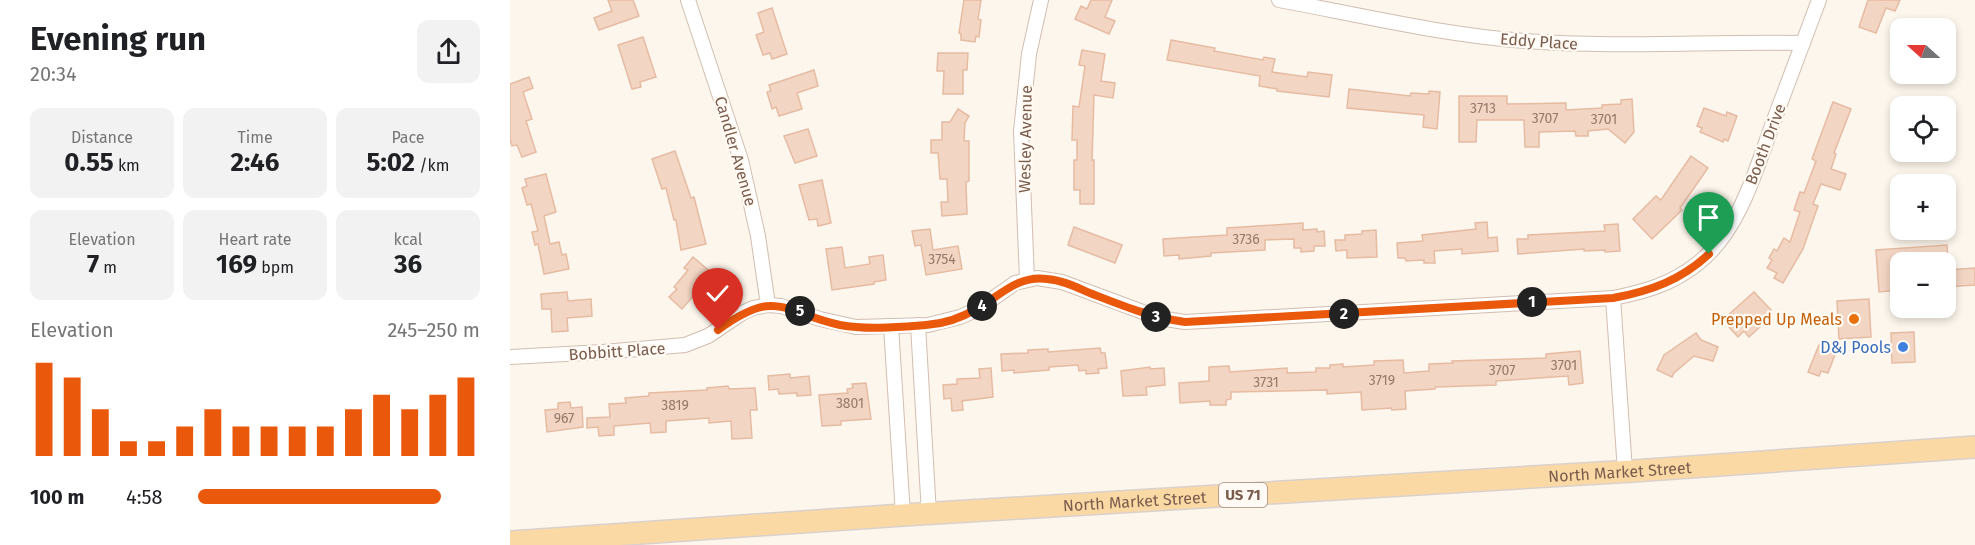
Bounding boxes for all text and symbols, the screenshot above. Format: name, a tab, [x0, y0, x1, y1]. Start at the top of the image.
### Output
north arrow	[1890, 18, 1956, 84]
map controls	[1890, 18, 1956, 318]
text: Evening run	[30, 19, 206, 59]
button: share	[417, 20, 480, 83]
street label: Eddy Place	[1499, 29, 1579, 54]
text: 20:34	[30, 62, 77, 86]
street label: Wesley Avenue	[1015, 85, 1036, 193]
street label: Candler Avenue	[711, 94, 760, 208]
button: locate	[1890, 96, 1956, 162]
house number: 3713	[1470, 100, 1496, 117]
street label: Booth Drive	[1741, 101, 1790, 187]
house number: 3707	[1532, 110, 1558, 127]
house number: 3701	[1591, 111, 1617, 128]
text: Distance	[71, 128, 133, 147]
text: Time	[237, 128, 273, 147]
text: Pace	[391, 128, 425, 147]
text: 0.55	[64, 147, 114, 178]
text: 2:46	[231, 147, 279, 178]
text: 5:02	[366, 147, 415, 178]
text: km	[114, 156, 140, 175]
text: /km	[415, 156, 450, 175]
button: +	[1890, 174, 1956, 240]
pin	[1683, 192, 1734, 254]
icon: arrive	[1692, 201, 1725, 234]
text: Elevation	[68, 230, 136, 249]
text: Heart rate	[219, 230, 291, 249]
text: kcal	[394, 230, 422, 249]
house number: 3736	[1232, 231, 1260, 248]
text: 7	[87, 249, 99, 280]
text: 169	[216, 249, 257, 280]
text: 36	[394, 249, 422, 280]
house number: 3754	[928, 251, 956, 268]
button: −	[1890, 252, 1956, 318]
text: m	[99, 258, 117, 277]
text: bpm	[257, 258, 294, 277]
pin	[692, 268, 743, 330]
icon: check	[701, 277, 734, 310]
pin: 1	[1517, 287, 1547, 317]
pin: 4	[967, 291, 997, 321]
text: 1	[1528, 292, 1536, 311]
pin: 5	[785, 296, 815, 326]
text: 4	[977, 296, 987, 315]
pin: 2	[1329, 299, 1359, 329]
text: 5	[796, 301, 804, 320]
pin: 3	[1141, 302, 1171, 332]
text: 2	[1340, 304, 1348, 323]
text: 3	[1152, 307, 1160, 326]
place label: Prepped Up Meals	[1711, 310, 1842, 329]
marker: Prepped Up Meals	[1847, 312, 1861, 326]
text: Elevation	[30, 318, 114, 342]
text: 245–250 m	[387, 318, 480, 342]
place label: D&J Pools	[1820, 338, 1891, 357]
street label: Bobbitt Place	[568, 339, 666, 364]
marker: D&J Pools	[1896, 340, 1910, 354]
house number: 3701	[1551, 357, 1577, 374]
house number: 3707	[1489, 362, 1515, 379]
house number: 3719	[1369, 372, 1395, 389]
house number: 3731	[1253, 374, 1279, 391]
house number: 3801	[836, 395, 864, 412]
house number: 3819	[661, 397, 689, 414]
house number: 967	[554, 410, 574, 427]
street label: North Market Street	[1548, 458, 1692, 486]
road number: US 71	[1219, 483, 1267, 507]
text: 100 m	[30, 485, 84, 509]
text: 4:58	[126, 485, 163, 509]
street label: North Market Street	[1062, 488, 1207, 515]

